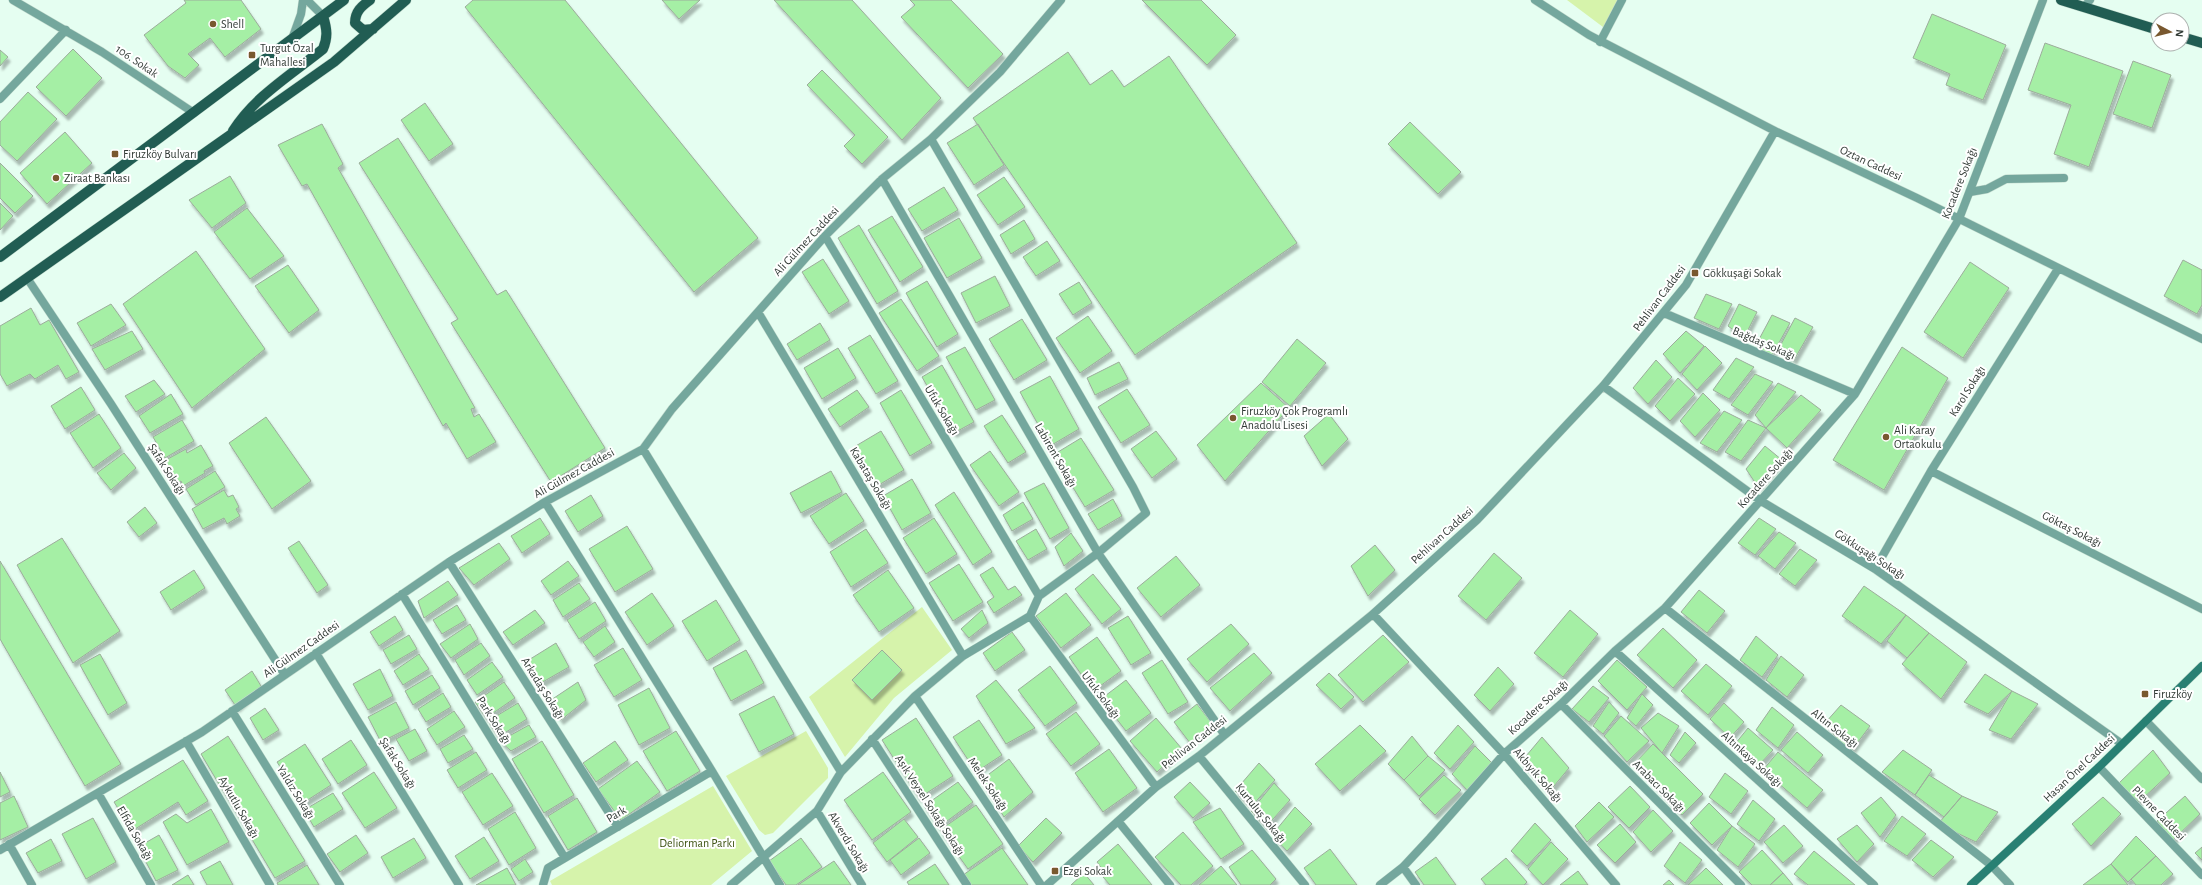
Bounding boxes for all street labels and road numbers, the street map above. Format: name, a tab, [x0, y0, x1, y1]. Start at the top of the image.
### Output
street label: 106. Sokak	[114, 42, 161, 80]
street label: Oztan Caddesi	[1838, 143, 1904, 183]
street label: Kocadere Sokağı	[1939, 145, 1979, 221]
street label: Ali Gülmez Caddesi	[771, 204, 841, 278]
street label: Pehlivan Caddesi	[1630, 263, 1688, 333]
street label: Bağdaş Sokağı	[1731, 324, 1797, 362]
street label: Karol Sokağı	[1947, 363, 1987, 419]
street label: Ufuk Sokağı	[923, 383, 961, 437]
street label: Labirent Sokağı	[1033, 421, 1079, 489]
street label: Şafak Sokağı	[146, 441, 188, 497]
street label: Kabataş Sokağı	[848, 445, 894, 511]
street label: Ali Gülmez Caddesi	[532, 446, 616, 500]
street label: Kocadere Sokağı	[1735, 446, 1795, 510]
street label: Pehlivan Caddesi	[1409, 504, 1475, 566]
street label: Göktaş Sokağı	[2040, 509, 2104, 549]
street label: Gökkuşağı Sokağı	[1833, 527, 1907, 581]
street label: Ali Gülmez Caddesi	[261, 618, 341, 680]
street label: Arkadaş Sokağı	[519, 655, 567, 721]
street label: Ufuk Sokağı	[1079, 669, 1123, 721]
street label: Kocadere Sokağı	[1506, 677, 1570, 737]
street label: Park Sokağı	[475, 694, 513, 746]
street label: Altın Sokağı	[1809, 706, 1861, 750]
street label: Pehlivan Caddesi	[1159, 713, 1229, 771]
street label: Altınkaya Sokağı	[1719, 729, 1785, 790]
street label: Hasan Önel Caddesi	[2040, 731, 2117, 804]
street label: Şafak Sokağı	[377, 735, 419, 791]
street label: Akbıyık Sokağı	[1510, 745, 1565, 805]
street label: Aşık Veysel Sokağı Sokağı	[892, 753, 967, 858]
street label: Melek Sokağı	[966, 755, 1010, 813]
street label: Arabacı Sokağı	[1631, 758, 1687, 814]
street label: Yaldız Sokağı	[275, 763, 317, 821]
street label: Aykutlu Sokağı	[216, 774, 261, 840]
street label: Kurtuluş Sokağı	[1234, 781, 1288, 845]
street label: Plevne Caddesi	[2130, 783, 2188, 843]
street label: Park	[604, 803, 628, 824]
street label: Elfida Sokağı	[115, 804, 155, 862]
street label: Akverdi Sokağı	[826, 809, 872, 875]

